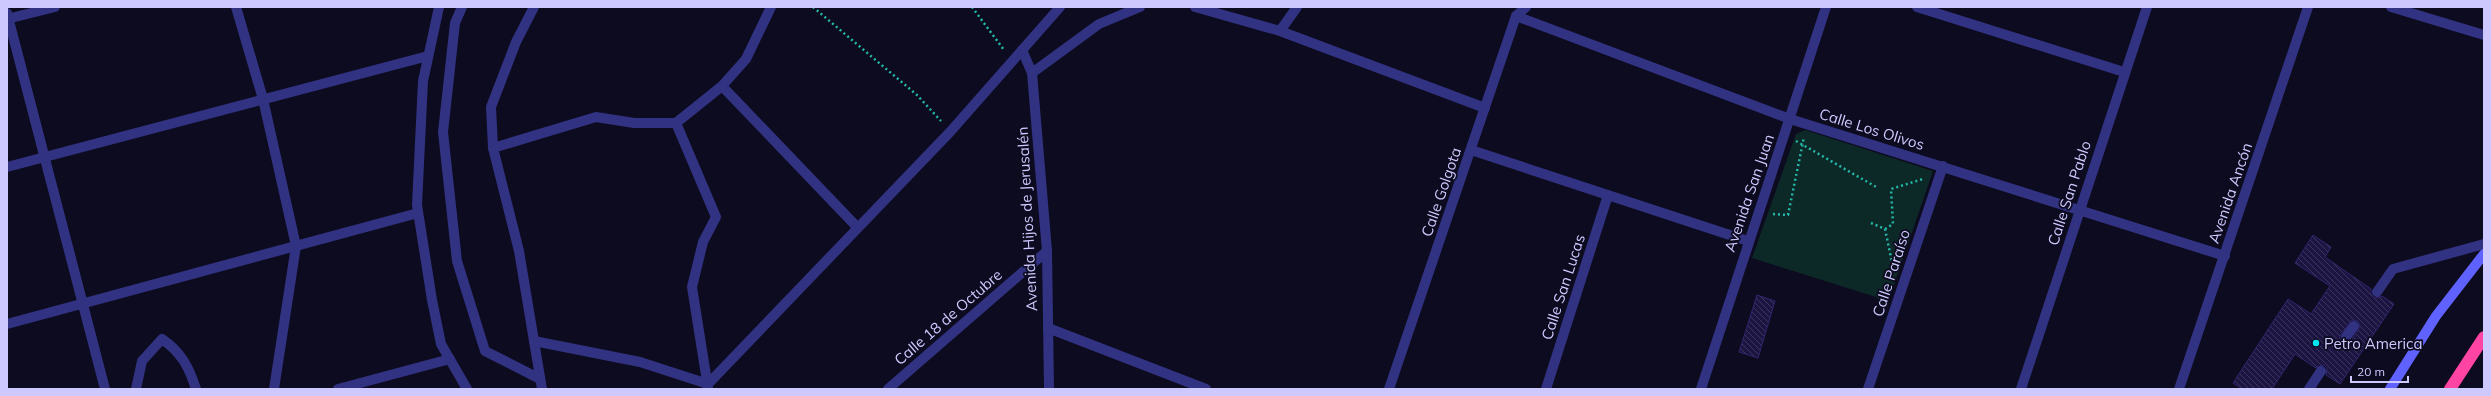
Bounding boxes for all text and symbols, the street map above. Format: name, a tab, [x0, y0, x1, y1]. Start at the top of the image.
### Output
street label: Calle Los Olivos	[1817, 104, 1927, 154]
street label: Avenida Hijos de Jerusalén	[1013, 126, 1041, 312]
street label: Avenida San Juan	[1720, 132, 1778, 254]
street label: Calle San Pablo	[2043, 138, 2095, 248]
street label: Avenida Ancón	[2204, 140, 2256, 246]
street label: Calle Golgota	[1417, 145, 1465, 239]
street label: Calle Paraíso	[1868, 227, 1914, 319]
street label: Calle San Lucas	[1537, 232, 1589, 342]
street label: Calle 18 de Octubre	[890, 265, 1006, 369]
place label: Petro America	[2324, 334, 2422, 353]
marker: Petro America	[2311, 338, 2321, 348]
scale bar	[2351, 358, 2408, 384]
text: 20 m	[2357, 364, 2385, 379]

